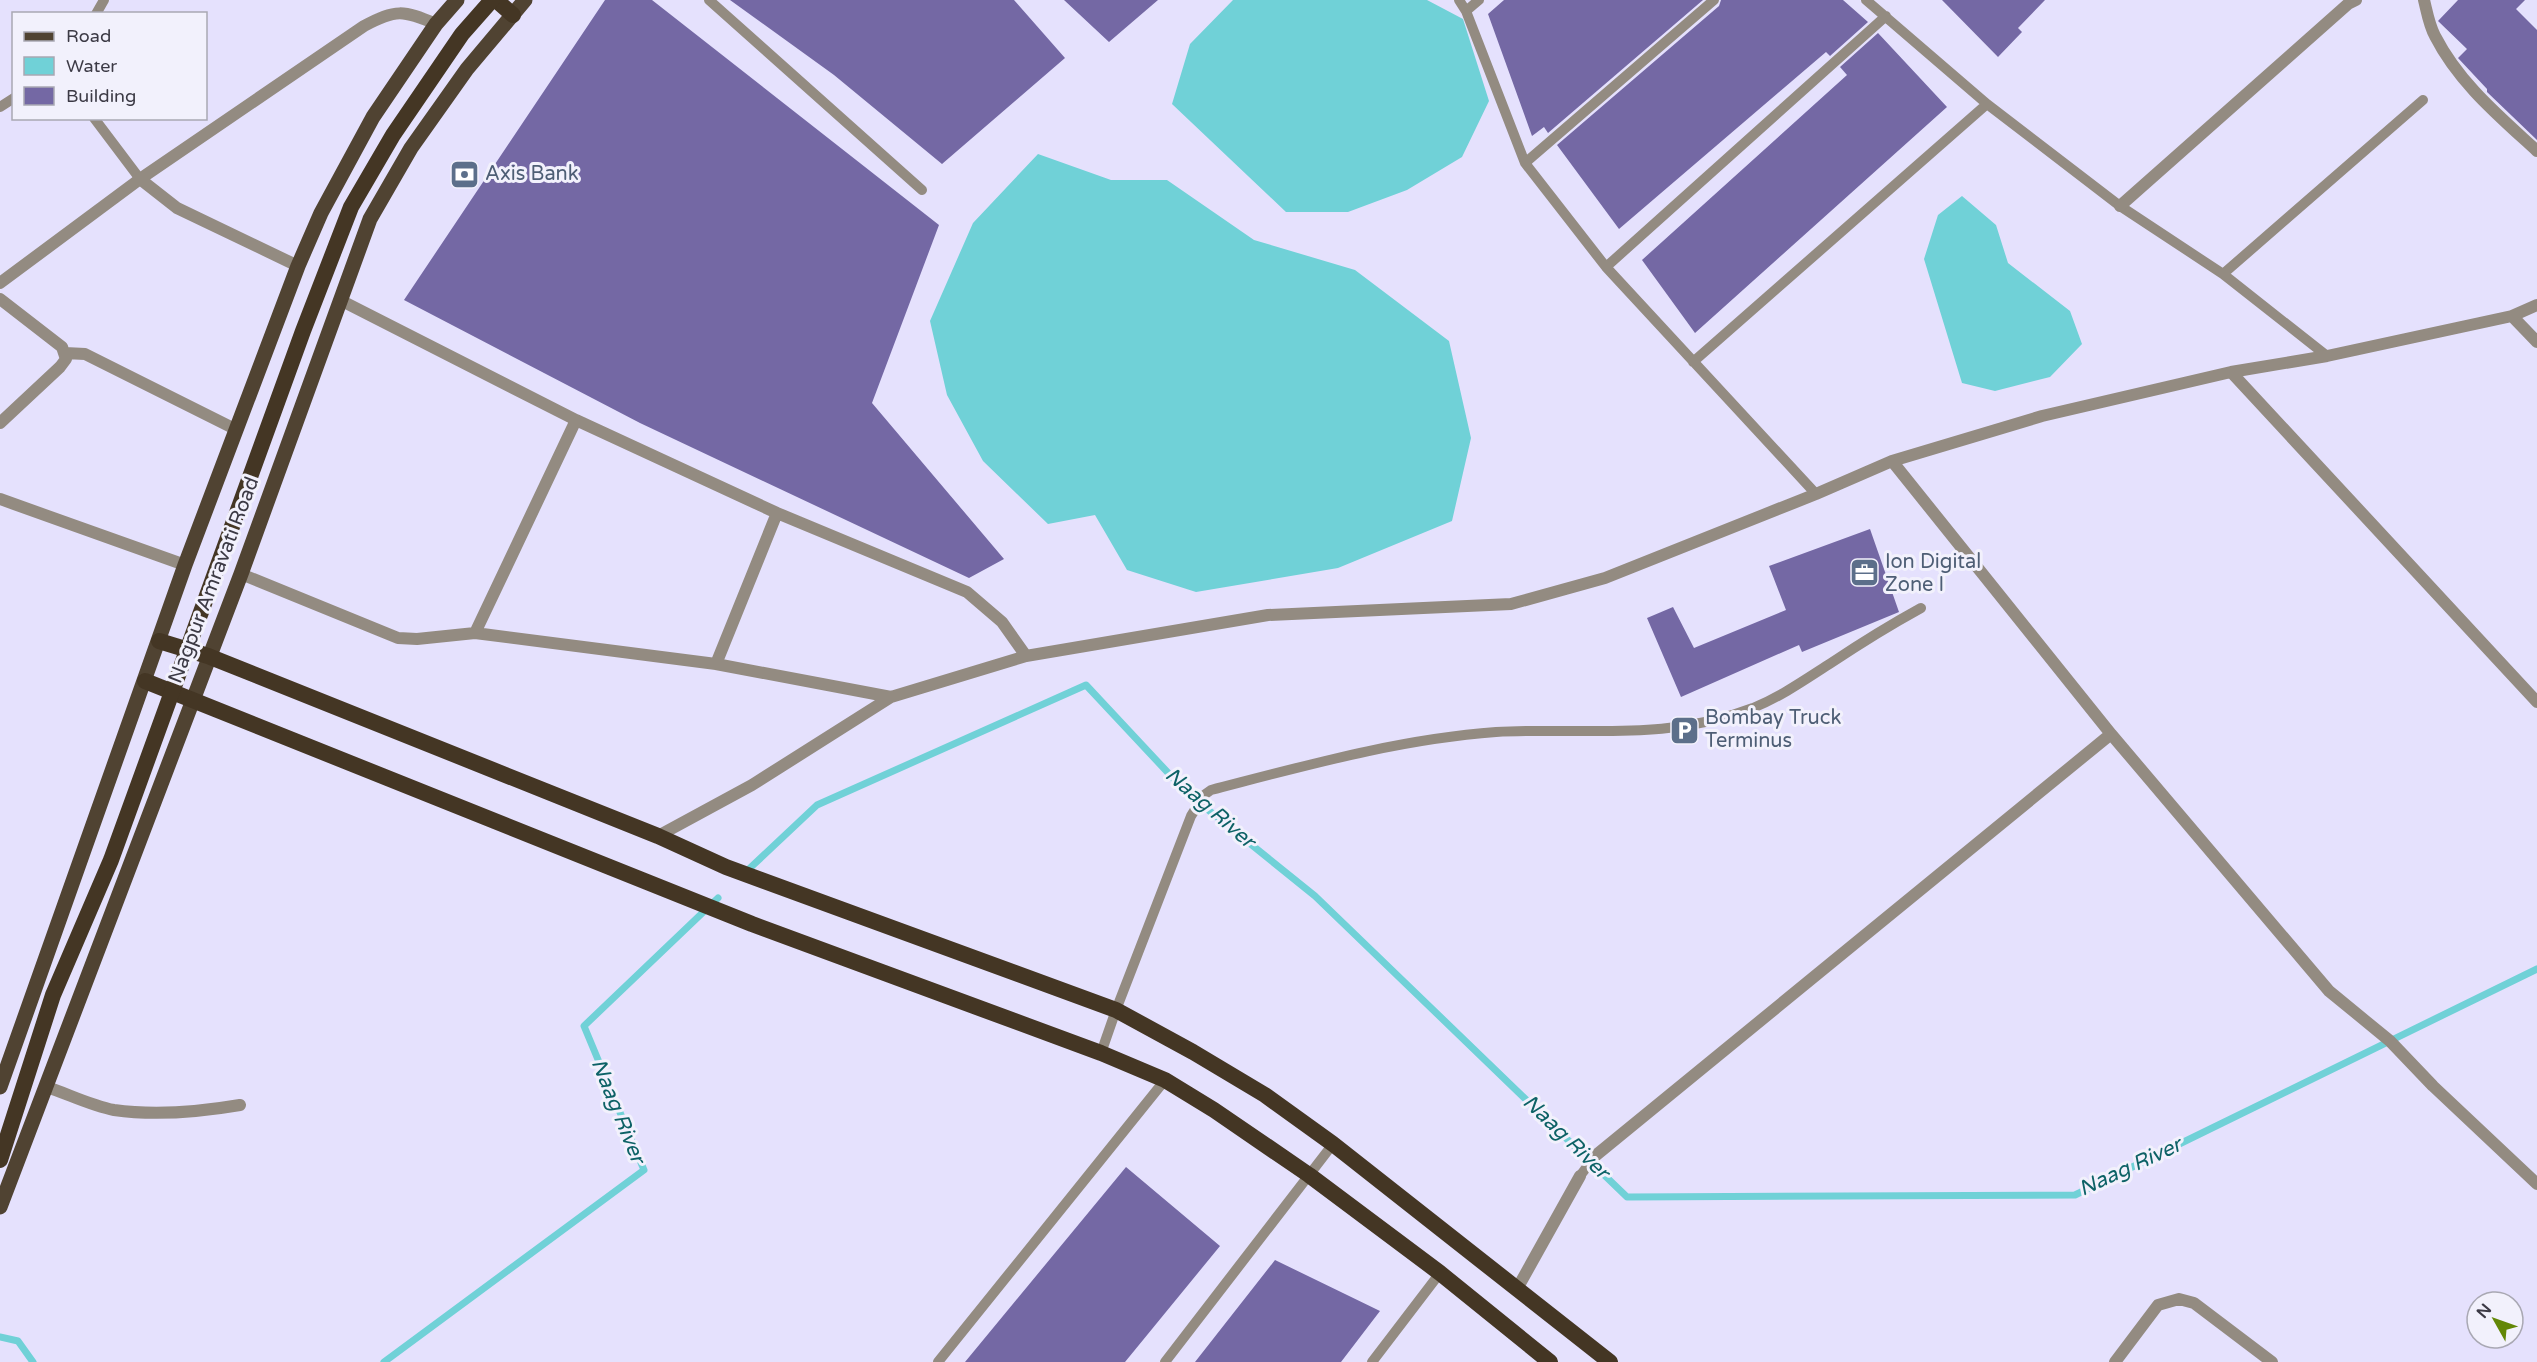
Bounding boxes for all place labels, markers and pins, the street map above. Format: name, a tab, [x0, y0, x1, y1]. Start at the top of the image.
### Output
bank icon: Axis Bank	[448, 158, 480, 190]
place label: Axis Bank	[485, 162, 579, 186]
place label: Ion Digital Zone I	[1885, 550, 1981, 597]
office icon: Ion Digital Zone I	[1848, 557, 1880, 589]
place label: Bombay Truck Terminus	[1705, 706, 1841, 753]
parking icon: Bombay Truck Terminus	[1668, 714, 1700, 746]

